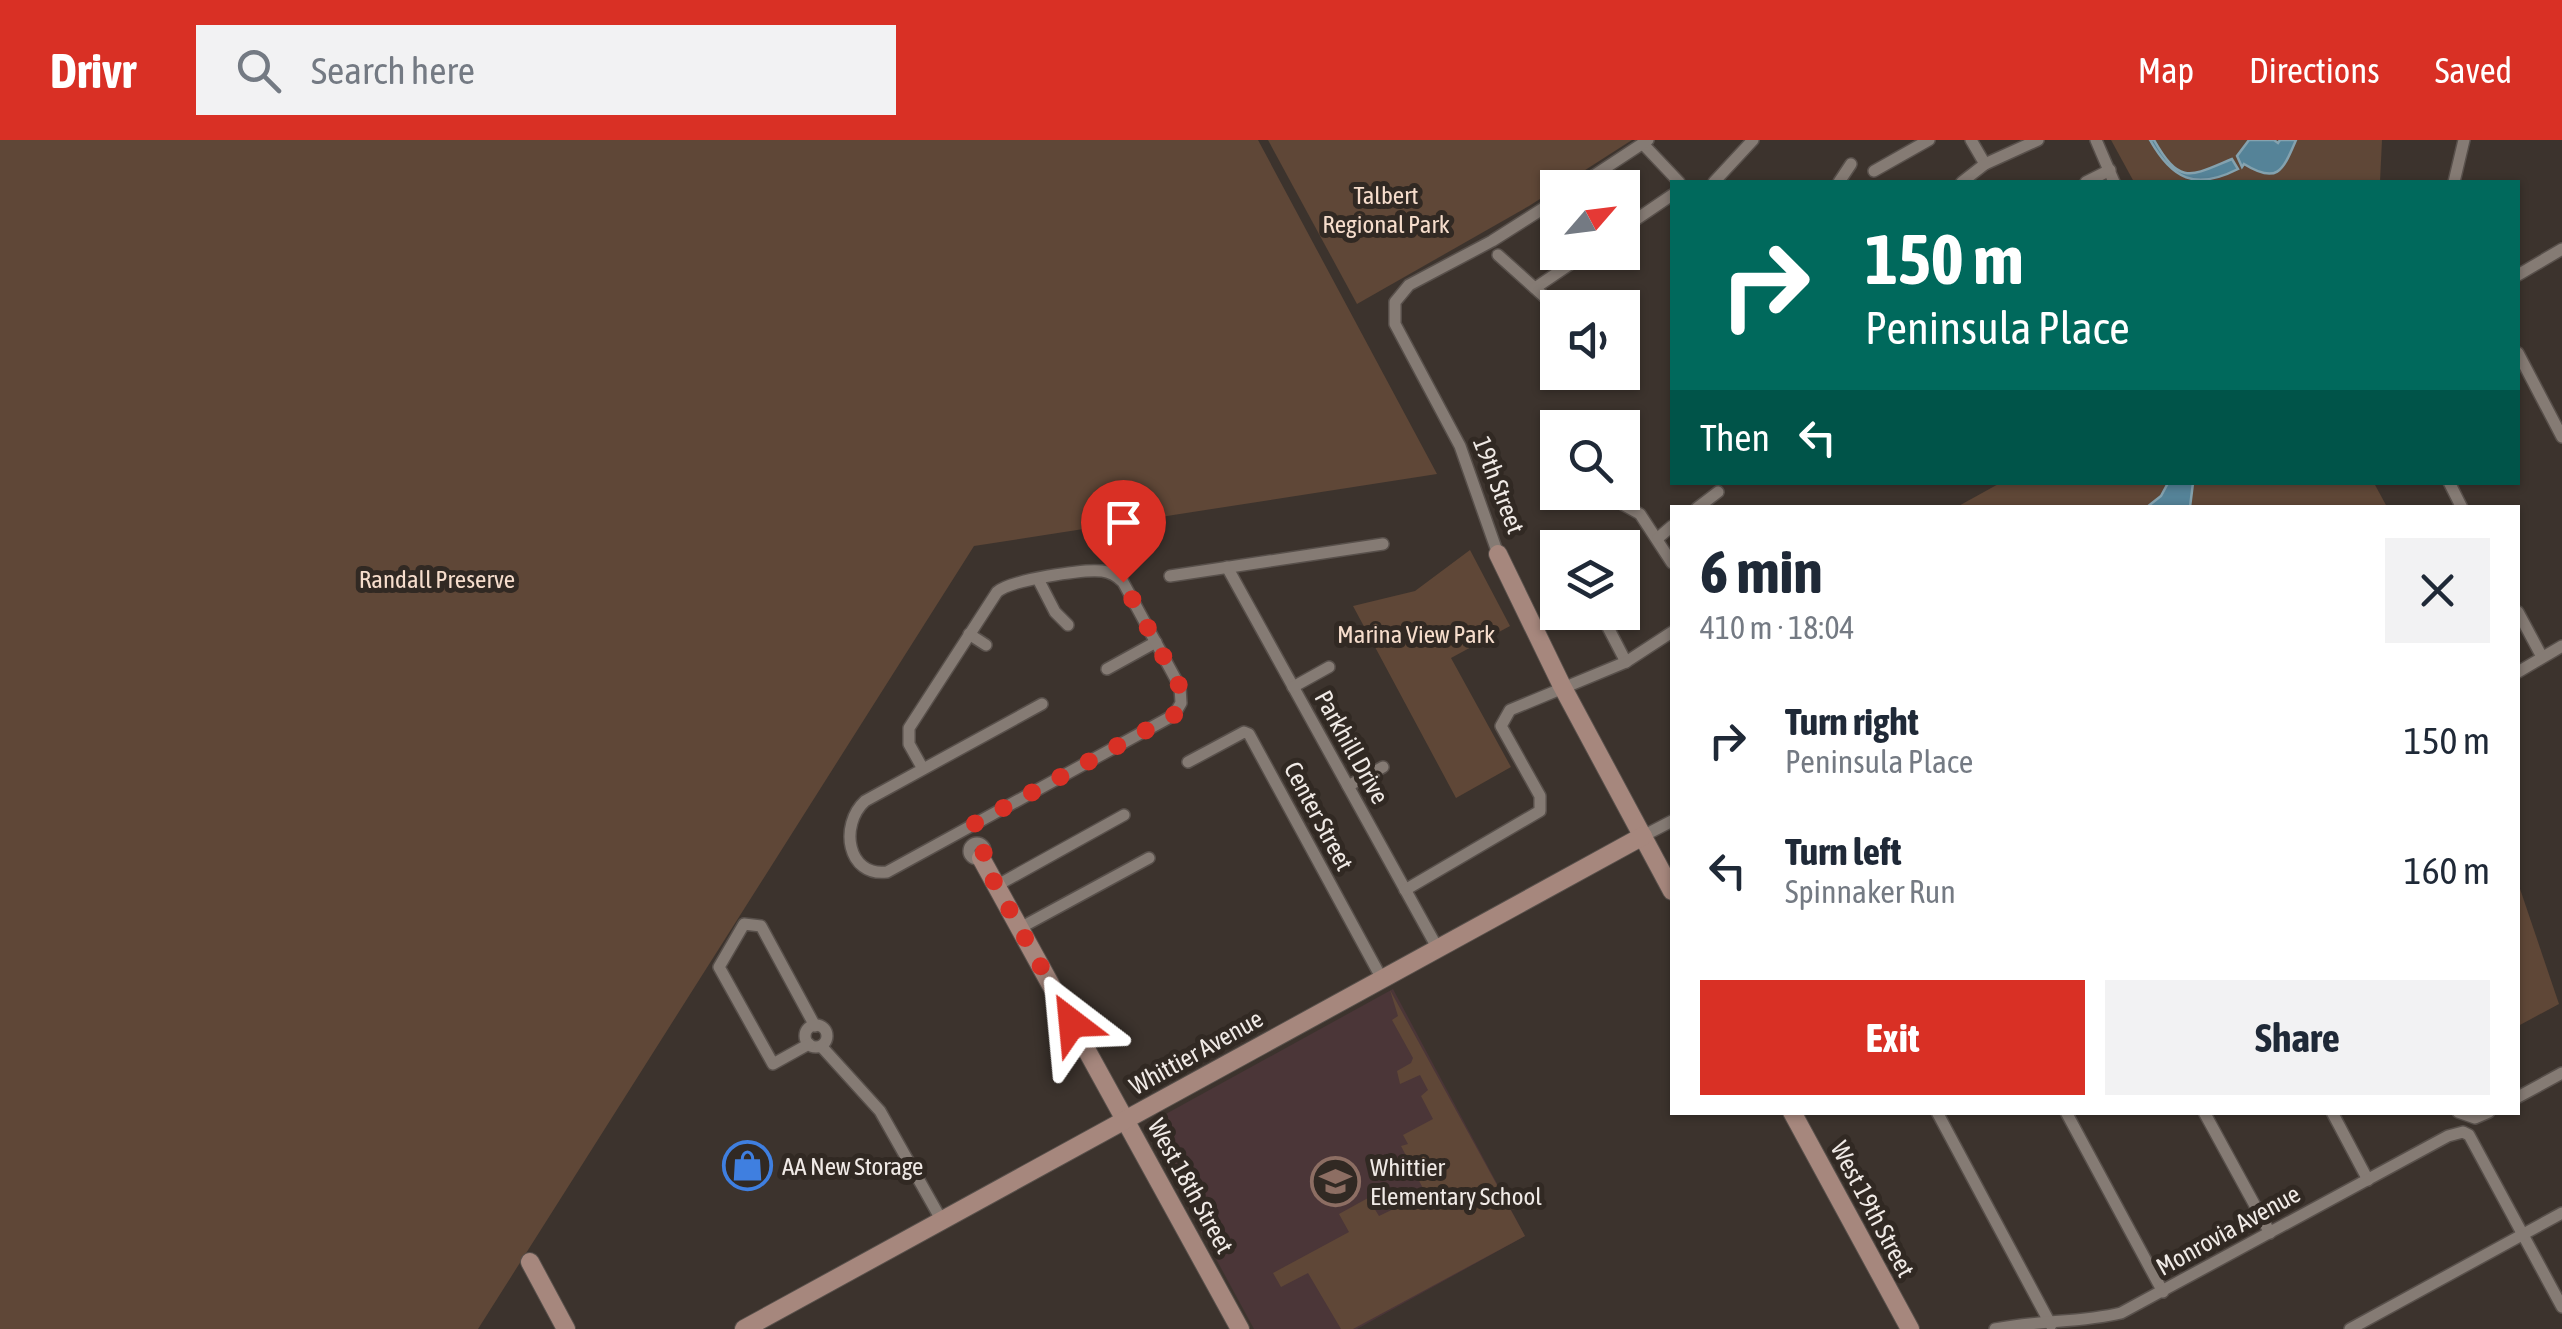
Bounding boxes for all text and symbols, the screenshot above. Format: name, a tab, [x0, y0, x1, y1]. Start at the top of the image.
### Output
search box	[196, 25, 896, 115]
text: Drivr	[50, 43, 136, 98]
icon: search	[231, 43, 286, 98]
text: Search here	[311, 49, 475, 92]
text: Map	[2138, 50, 2194, 90]
text: Directions	[2249, 50, 2380, 90]
text: Saved	[2435, 50, 2512, 90]
north arrow	[1540, 170, 1640, 270]
map controls	[1540, 170, 1640, 630]
park label: Talbert Regional Park	[1322, 181, 1450, 238]
text: 150 m	[1865, 219, 2024, 299]
icon: right	[1700, 220, 1830, 350]
button: sound	[1540, 290, 1640, 390]
text: Peninsula Place	[1865, 302, 2130, 354]
button: search	[1540, 410, 1640, 510]
icon: left	[1790, 410, 1845, 465]
text: Then	[1700, 416, 1770, 459]
street label: 19th Street	[1468, 433, 1530, 537]
pin	[1081, 480, 1166, 583]
icon: arrive	[1096, 495, 1151, 550]
button: layers	[1540, 530, 1640, 630]
text: 6 min	[1700, 537, 1823, 606]
button: close	[2385, 538, 2490, 643]
park label: Randall Preserve	[359, 565, 515, 593]
text: 410 m · 18:04	[1700, 609, 1855, 646]
park label: Marina View Park	[1337, 620, 1495, 648]
street label: Parkhill Drive	[1309, 686, 1395, 808]
text: Turn right	[1785, 700, 1919, 743]
icon: right	[1700, 713, 1755, 768]
text: 150 m	[2404, 719, 2490, 762]
text: Peninsula Place	[1785, 743, 1973, 780]
street label: Center Street	[1279, 757, 1359, 875]
text: Turn left	[1785, 830, 1901, 873]
icon: left	[1700, 843, 1755, 898]
text: 160 m	[2404, 849, 2490, 892]
text: Spinnaker Run	[1785, 873, 1956, 910]
position arrow	[1020, 971, 1124, 1075]
button: Exit	[1700, 980, 2085, 1095]
button: Share	[2105, 980, 2490, 1095]
street label: Whittier Avenue	[1125, 1004, 1267, 1100]
street label: West 18th Street	[1143, 1114, 1239, 1258]
street label: West 19th Street	[1826, 1137, 1920, 1281]
shop icon: AA New Storage	[721, 1140, 773, 1192]
place label: AA New Storage	[782, 1152, 923, 1180]
place label: Whittier Elementary School	[1370, 1153, 1542, 1210]
school or university icon: Whittier Elementary School	[1309, 1155, 1361, 1207]
street label: Monrovia Avenue	[2151, 1179, 2305, 1281]

